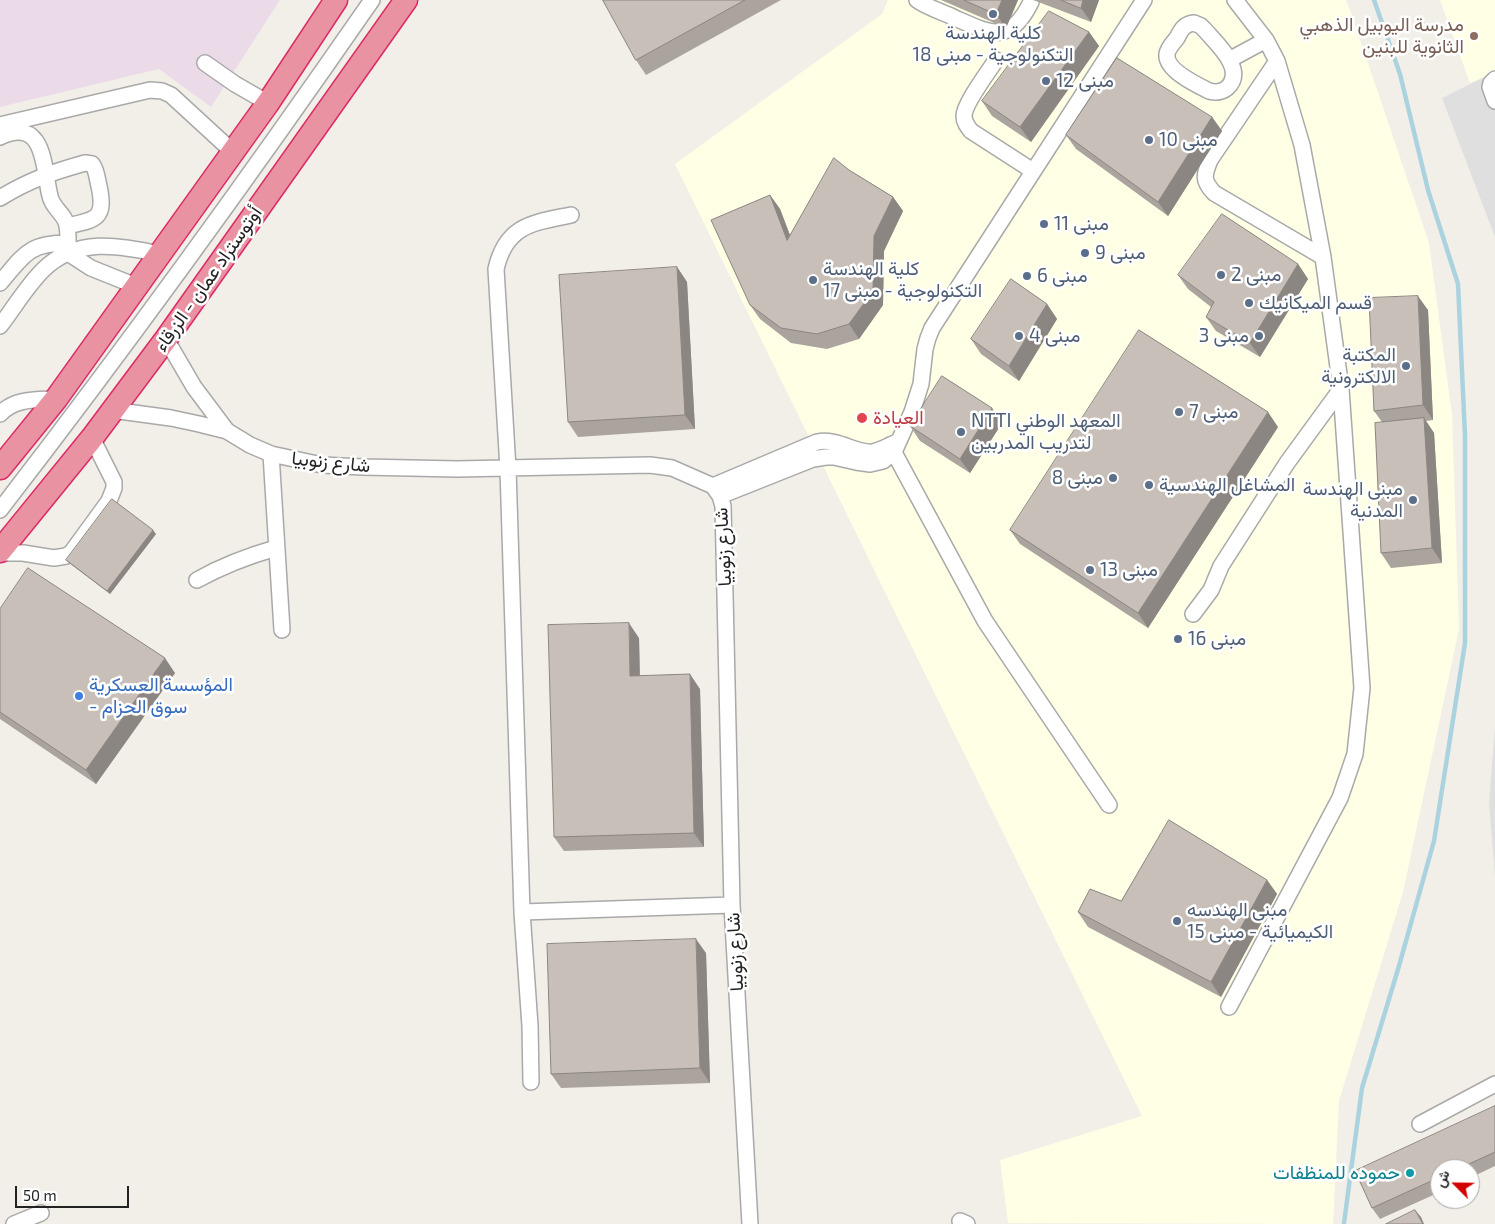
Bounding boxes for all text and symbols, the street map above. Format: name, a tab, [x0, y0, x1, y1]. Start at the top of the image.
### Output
marker: كلية الهندسة التكنولوجية - مبنى 18	[987, 8, 999, 20]
place label: مدرسة اليوبيل الذهبي الثانوية للبنين	[1299, 14, 1464, 58]
place label: كلية الهندسة التكنولوجية - مبنى 18	[913, 22, 1073, 66]
marker: مدرسة اليوبيل الذهبي الثانوية للبنين	[1468, 30, 1480, 42]
place label: مبنى 12	[1056, 70, 1114, 92]
marker: مبنى 12	[1040, 75, 1052, 87]
place label: مبنى 10	[1159, 129, 1218, 151]
marker: مبنى 10	[1143, 134, 1155, 146]
street label: أوتوستراد عمان - الزرقاء	[149, 202, 267, 356]
place label: مبنى 11	[1054, 213, 1109, 235]
marker: مبنى 11	[1038, 218, 1050, 230]
place label: مبنى 9	[1095, 242, 1146, 264]
marker: مبنى 9	[1079, 247, 1091, 259]
place label: كلية الهندسة التكنولوجية - مبنى 17	[823, 258, 982, 302]
place label: مبنى 2	[1231, 264, 1281, 286]
place label: مبنى 6	[1037, 265, 1088, 287]
marker: مبنى 2	[1215, 269, 1227, 281]
marker: مبنى 6	[1021, 270, 1033, 282]
marker: كلية الهندسة التكنولوجية - مبنى 17	[807, 274, 819, 286]
place label: قسم الميكانيك	[1259, 292, 1372, 314]
marker: قسم الميكانيك	[1243, 297, 1255, 309]
place label: مبنى 4	[1029, 325, 1080, 347]
place label: مبنى 3	[1199, 325, 1249, 347]
marker: مبنى 4	[1013, 330, 1025, 342]
marker: مبنى 3	[1253, 330, 1265, 342]
place label: المكتبة الالكترونية	[1321, 344, 1396, 388]
marker: المكتبة الالكترونية	[1400, 360, 1412, 372]
place label: مبنى 7	[1189, 401, 1238, 423]
marker: مبنى 7	[1173, 406, 1185, 418]
place label: العيادة	[873, 407, 924, 429]
place label: NTTI المعهد الوطني لتدريب المدربين	[971, 410, 1121, 454]
marker: العيادة	[855, 411, 869, 425]
marker: NTTI المعهد الوطني لتدريب المدربين	[955, 426, 967, 438]
street label: شارع زنوبيا	[291, 447, 371, 477]
place label: مبنى 8	[1052, 467, 1103, 489]
marker: مبنى 8	[1107, 472, 1119, 484]
place label: المشاغل الهندسية	[1159, 474, 1295, 496]
place label: مبنى الهندسة المدنية	[1303, 478, 1403, 522]
marker: المشاغل الهندسية	[1143, 479, 1155, 491]
marker: مبنى الهندسة المدنية	[1407, 494, 1419, 506]
street label: شارع زنوبيا	[710, 507, 736, 587]
place label: مبنى 13	[1100, 559, 1158, 581]
marker: مبنى 13	[1084, 564, 1096, 576]
place label: مبنى 16	[1188, 628, 1246, 650]
marker: مبنى 16	[1172, 633, 1184, 645]
place label: المؤسسة العسكرية - سوق الحزام	[89, 674, 233, 718]
marker: المؤسسة العسكرية - سوق الحزام	[73, 690, 85, 702]
place label: مبنى الهندسه الكيميائية - مبنى 15	[1187, 899, 1333, 943]
street label: شارع زنوبيا	[722, 912, 748, 992]
marker: مبنى الهندسه الكيميائية - مبنى 15	[1171, 915, 1183, 927]
north arrow	[1430, 1159, 1480, 1209]
place label: حموده للمنظفات	[1273, 1162, 1400, 1184]
marker: حموده للمنظفات	[1404, 1167, 1416, 1179]
text: ش	[1431, 1167, 1453, 1189]
scale bar	[18, 1176, 131, 1208]
text: 50 m	[23, 1186, 57, 1204]

